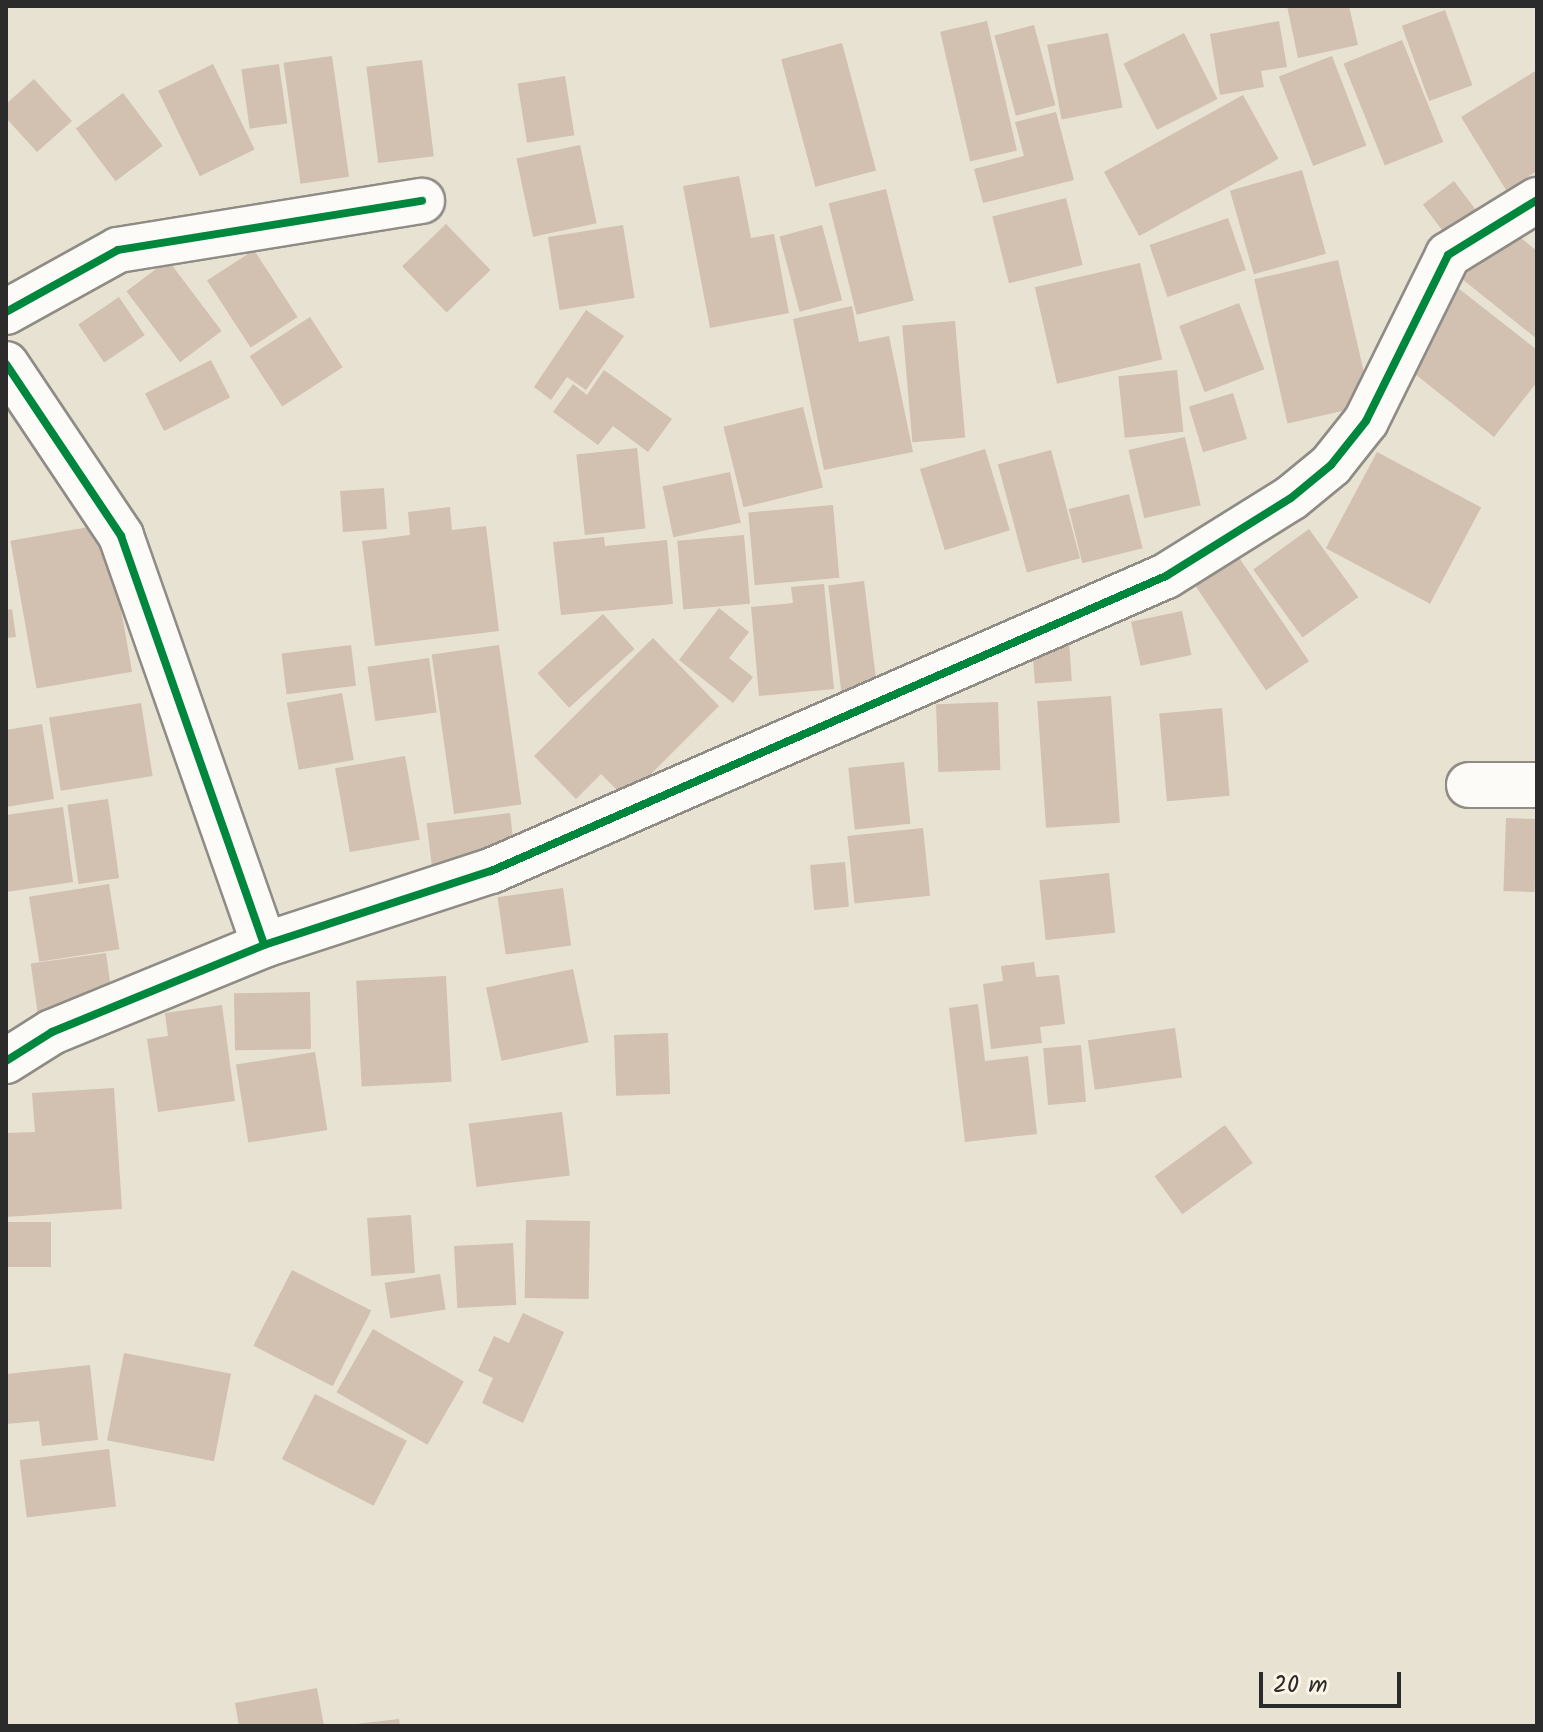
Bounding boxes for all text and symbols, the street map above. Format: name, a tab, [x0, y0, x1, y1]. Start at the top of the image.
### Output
scale bar	[1263, 1656, 1405, 1706]
text: 20 m	[1273, 1666, 1328, 1705]

